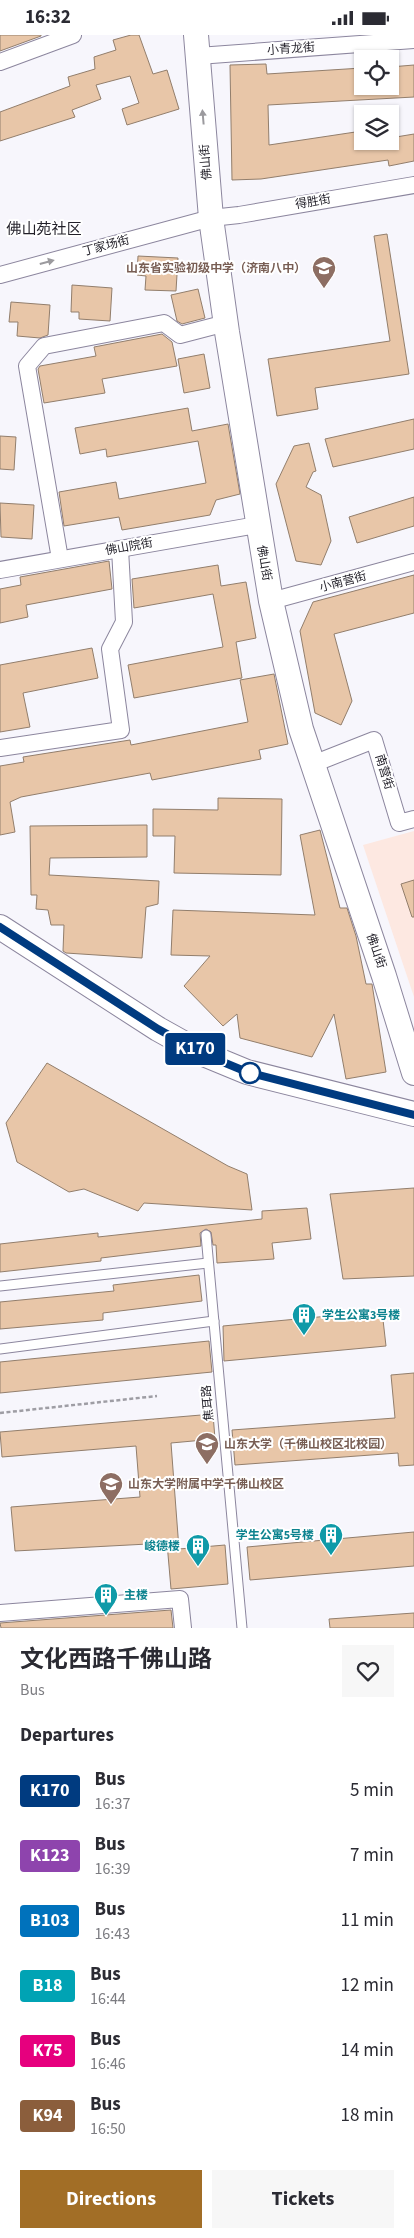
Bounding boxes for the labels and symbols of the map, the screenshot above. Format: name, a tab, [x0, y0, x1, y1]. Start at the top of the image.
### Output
street label: 小青龙街	[266, 39, 316, 59]
one-way arrow	[198, 108, 206, 124]
street label: 佛山街	[196, 143, 216, 181]
street label: 得胜街	[294, 191, 332, 213]
district label: 佛山苑社区	[6, 219, 82, 240]
street label: 丁家场街	[81, 232, 131, 260]
school or university icon: 山东省实验初级中学（济南八中）	[311, 255, 337, 289]
one-way arrow	[40, 258, 55, 266]
place label: 山东省实验初级中学（济南八中）	[126, 260, 306, 277]
street label: 佛山院街	[104, 534, 154, 560]
street label: 佛山街	[253, 544, 275, 582]
street label: 小南营街	[318, 568, 368, 596]
street label: 南营街	[371, 752, 397, 792]
street label: 佛山街	[362, 931, 390, 971]
line badge: K170	[160, 1033, 230, 1065]
unlabelled marker	[239, 1062, 261, 1084]
building icon: 学生公寓3号楼	[291, 1302, 317, 1336]
place label: 学生公寓3号楼	[322, 1307, 400, 1324]
street label: 焦耳路	[198, 1384, 218, 1422]
school or university icon: 山东大学（千佛山校区北校园）	[194, 1431, 220, 1465]
place label: 山东大学（千佛山校区北校园）	[224, 1436, 392, 1453]
school or university icon: 山东大学附属中学千佛山校区	[98, 1471, 124, 1505]
place label: 山东大学附属中学千佛山校区	[128, 1476, 284, 1493]
building icon: 学生公寓5号楼	[318, 1522, 344, 1556]
place label: 学生公寓5号楼	[236, 1527, 314, 1544]
building icon: 峻德楼	[185, 1533, 211, 1567]
place label: 峻德楼	[144, 1538, 180, 1555]
building icon: 主楼	[93, 1582, 119, 1616]
place label: 主楼	[124, 1587, 148, 1604]

